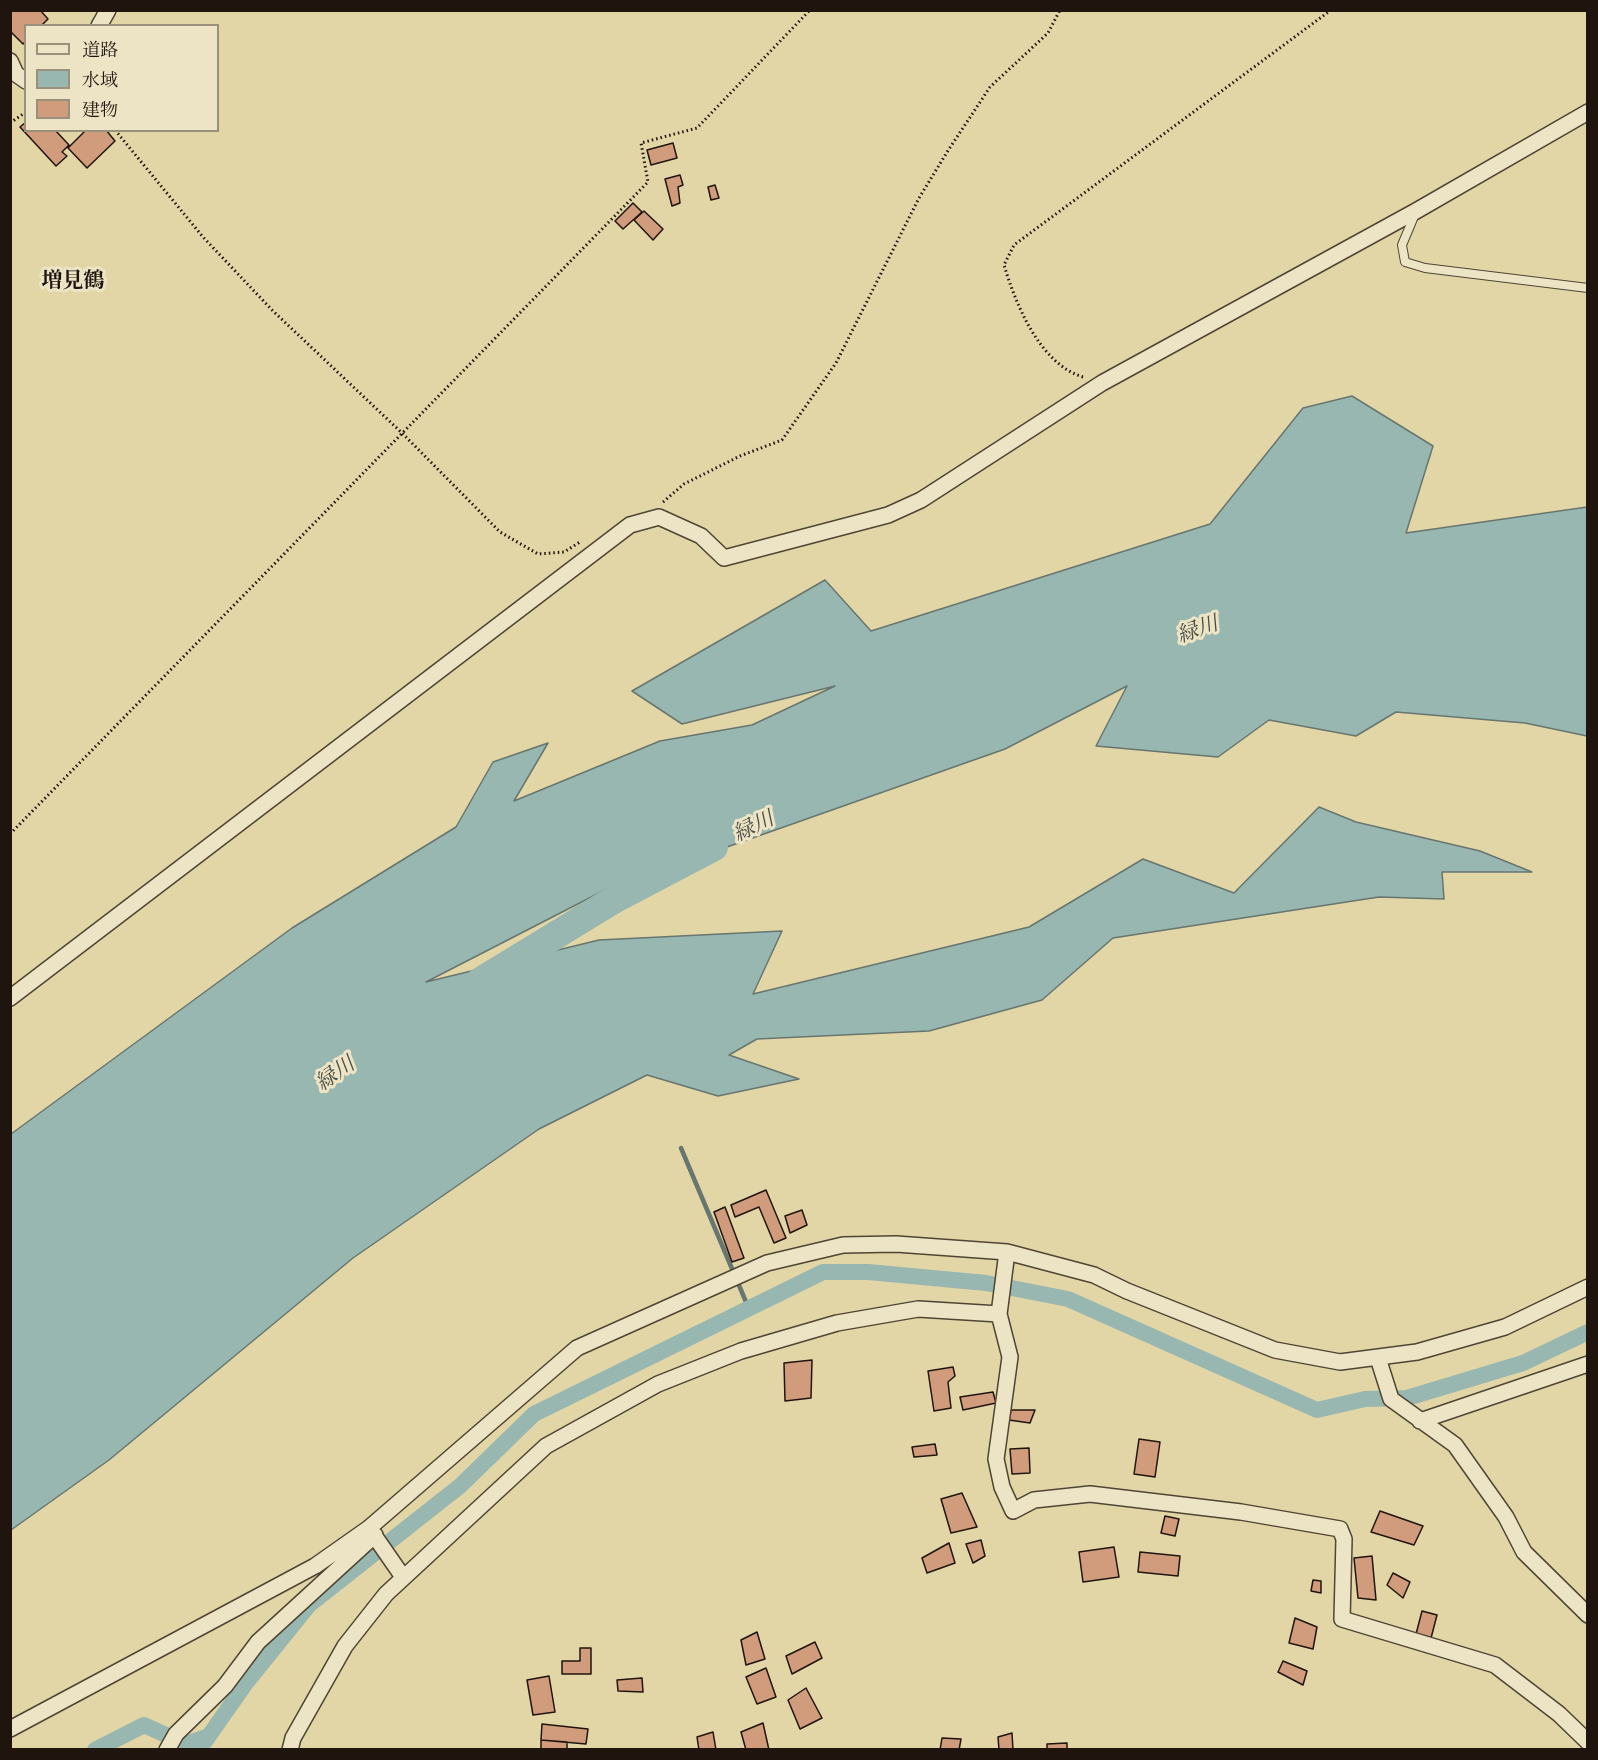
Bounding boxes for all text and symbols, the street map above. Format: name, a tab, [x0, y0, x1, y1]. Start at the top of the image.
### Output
legend	[24, 24, 219, 132]
text: 道路	[82, 38, 118, 63]
text: 水域	[82, 68, 118, 93]
text: 建物	[82, 98, 118, 123]
district label: 増見鶴	[42, 269, 104, 295]
water label: 緑川	[1174, 612, 1222, 650]
water label: 緑川	[730, 807, 778, 849]
water label: 緑川	[312, 1053, 360, 1097]

